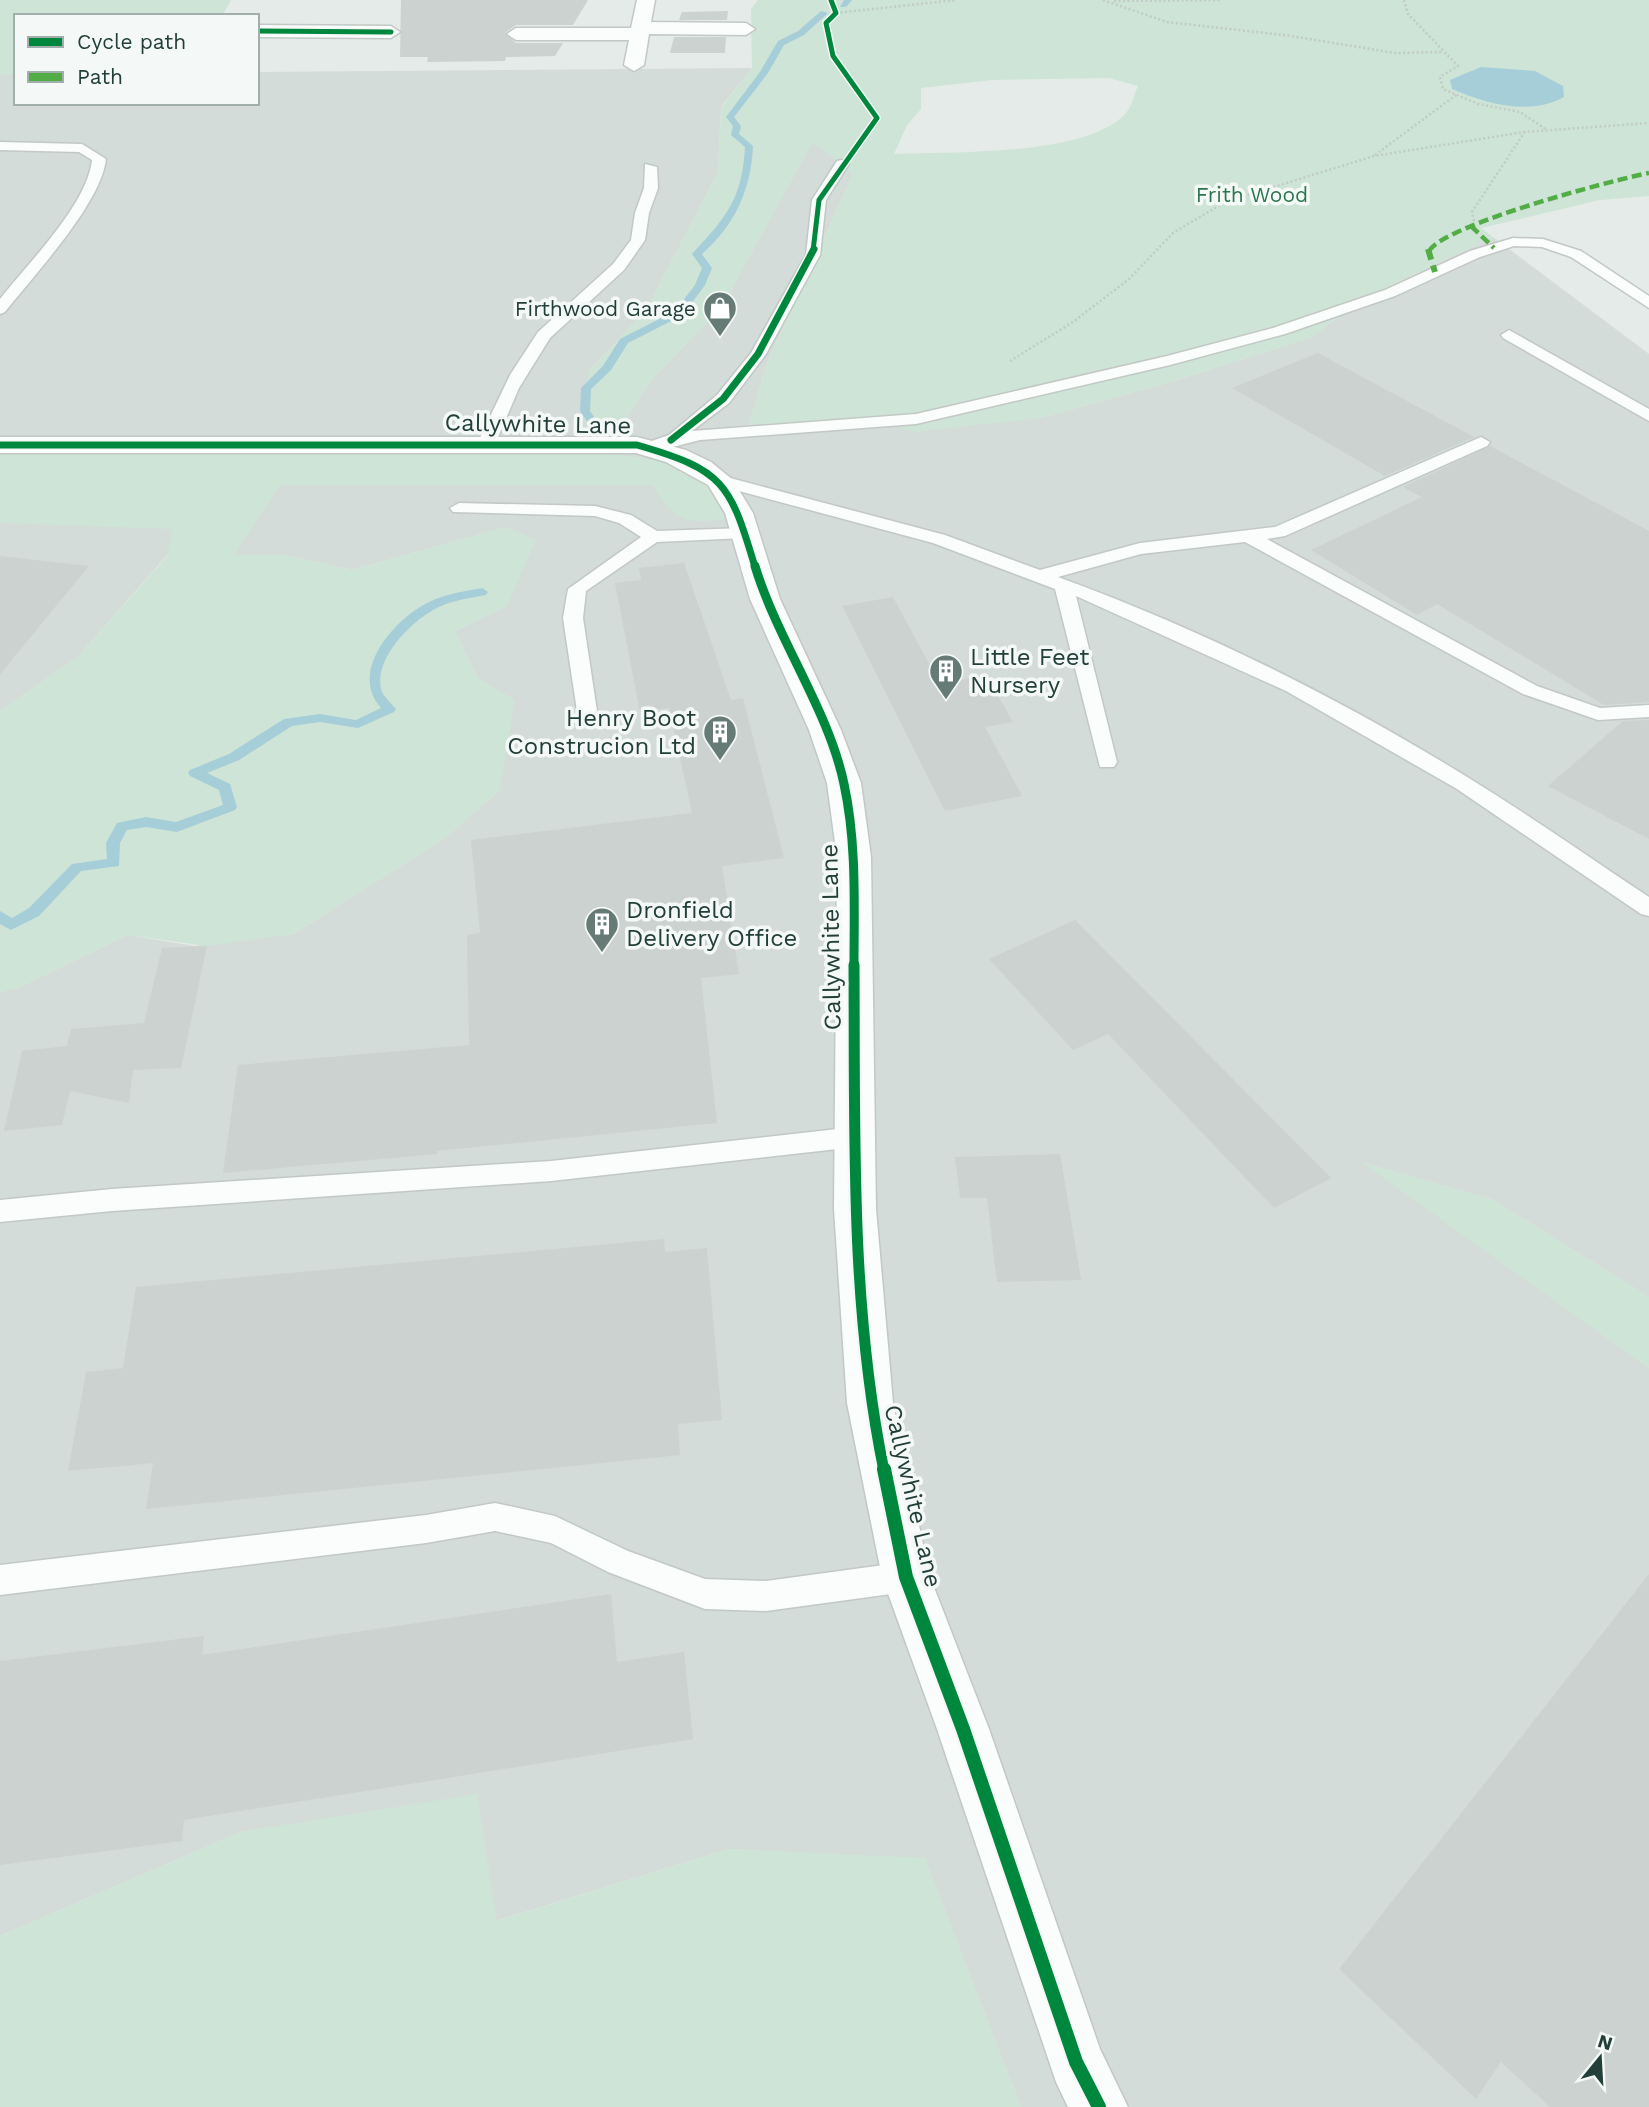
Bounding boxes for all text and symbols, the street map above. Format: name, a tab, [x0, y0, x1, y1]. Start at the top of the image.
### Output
legend	[14, 14, 259, 105]
text: Cycle path	[77, 29, 186, 54]
text: Path	[77, 64, 123, 89]
park label: Frith Wood	[1196, 182, 1308, 207]
shop icon: Firthwood Garage	[701, 289, 739, 338]
place label: Firthwood Garage	[515, 296, 696, 321]
street label: Callywhite Lane	[444, 408, 632, 440]
place label: Little Feet Nursery	[970, 643, 1089, 699]
building icon: Little Feet Nursery	[927, 652, 965, 701]
place label: Henry Boot Construcion Ltd	[507, 704, 696, 760]
building icon: Henry Boot Construcion Ltd	[701, 713, 739, 762]
street label: Callywhite Lane	[815, 843, 847, 1031]
place label: Dronfield Delivery Office	[626, 896, 797, 952]
building icon: Dronfield Delivery Office	[583, 905, 621, 954]
street label: Callywhite Lane	[878, 1402, 948, 1590]
north arrow	[1565, 2023, 1635, 2093]
text: N	[1595, 2029, 1615, 2055]

